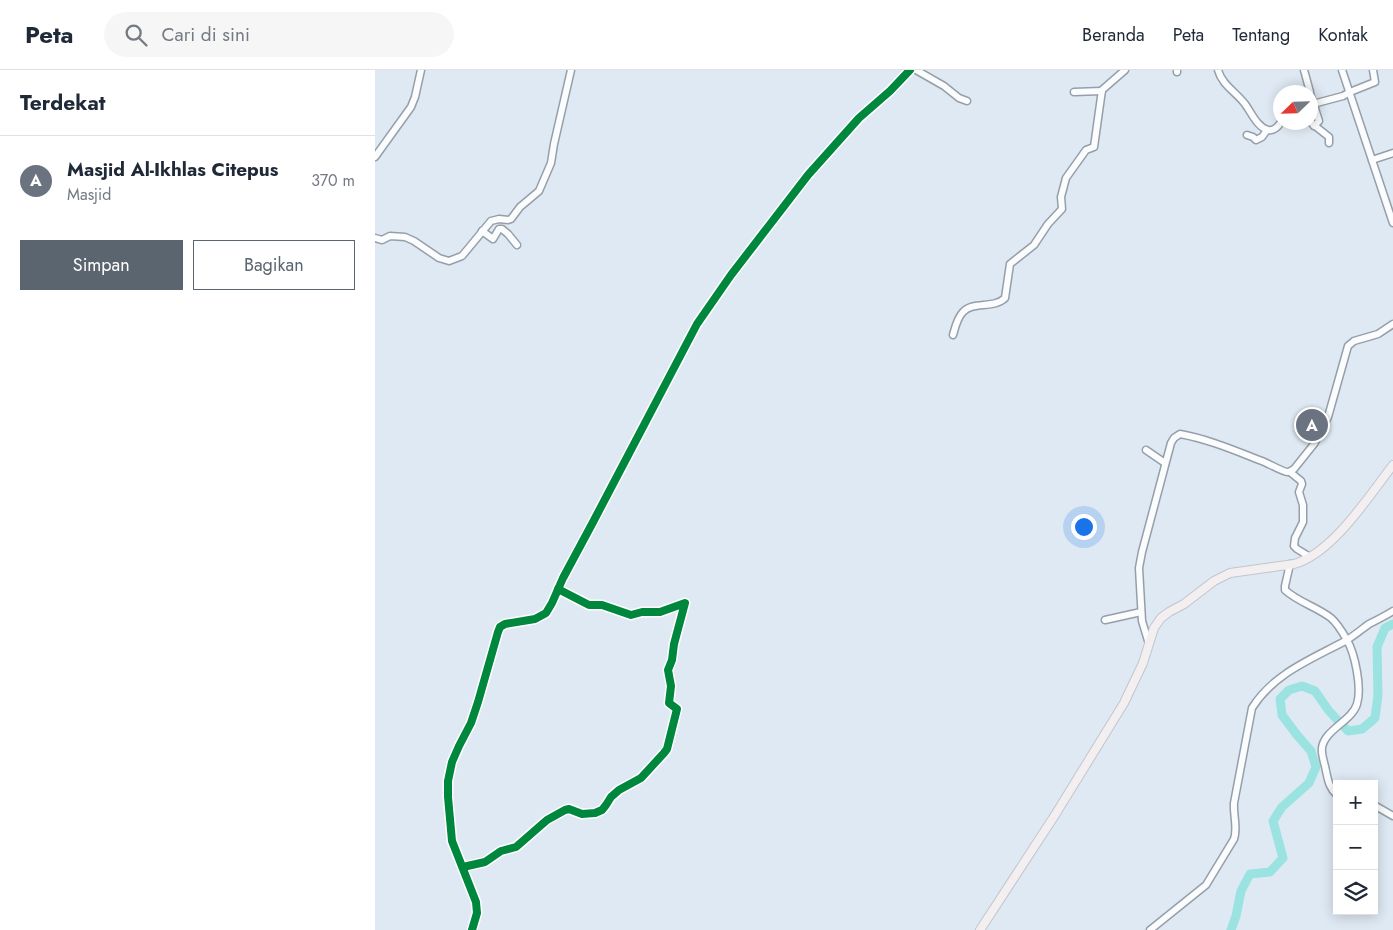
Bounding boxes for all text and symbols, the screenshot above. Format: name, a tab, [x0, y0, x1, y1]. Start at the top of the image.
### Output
search box	[104, 12, 454, 57]
text: Peta	[25, 17, 74, 52]
icon: search	[122, 21, 150, 49]
text: Cari di sini	[162, 21, 250, 48]
text: Beranda	[1082, 22, 1145, 48]
text: Peta	[1173, 22, 1204, 48]
text: Tentang	[1232, 22, 1290, 48]
text: Kontak	[1318, 22, 1368, 48]
north arrow	[1273, 85, 1318, 130]
text: Terdekat	[20, 88, 105, 118]
text: Masjid Al-Ikhlas Citepus	[67, 156, 278, 183]
text: A	[30, 169, 42, 192]
text: 370 m	[311, 169, 355, 192]
text: Masjid	[67, 183, 111, 206]
button: Simpan	[20, 240, 183, 290]
button: Bagikan	[193, 240, 355, 290]
pin: A	[1296, 406, 1328, 444]
your location	[1071, 514, 1097, 540]
map controls	[1333, 780, 1378, 915]
button: +	[1333, 780, 1378, 825]
button: −	[1333, 825, 1378, 870]
button: layers	[1333, 870, 1378, 915]

